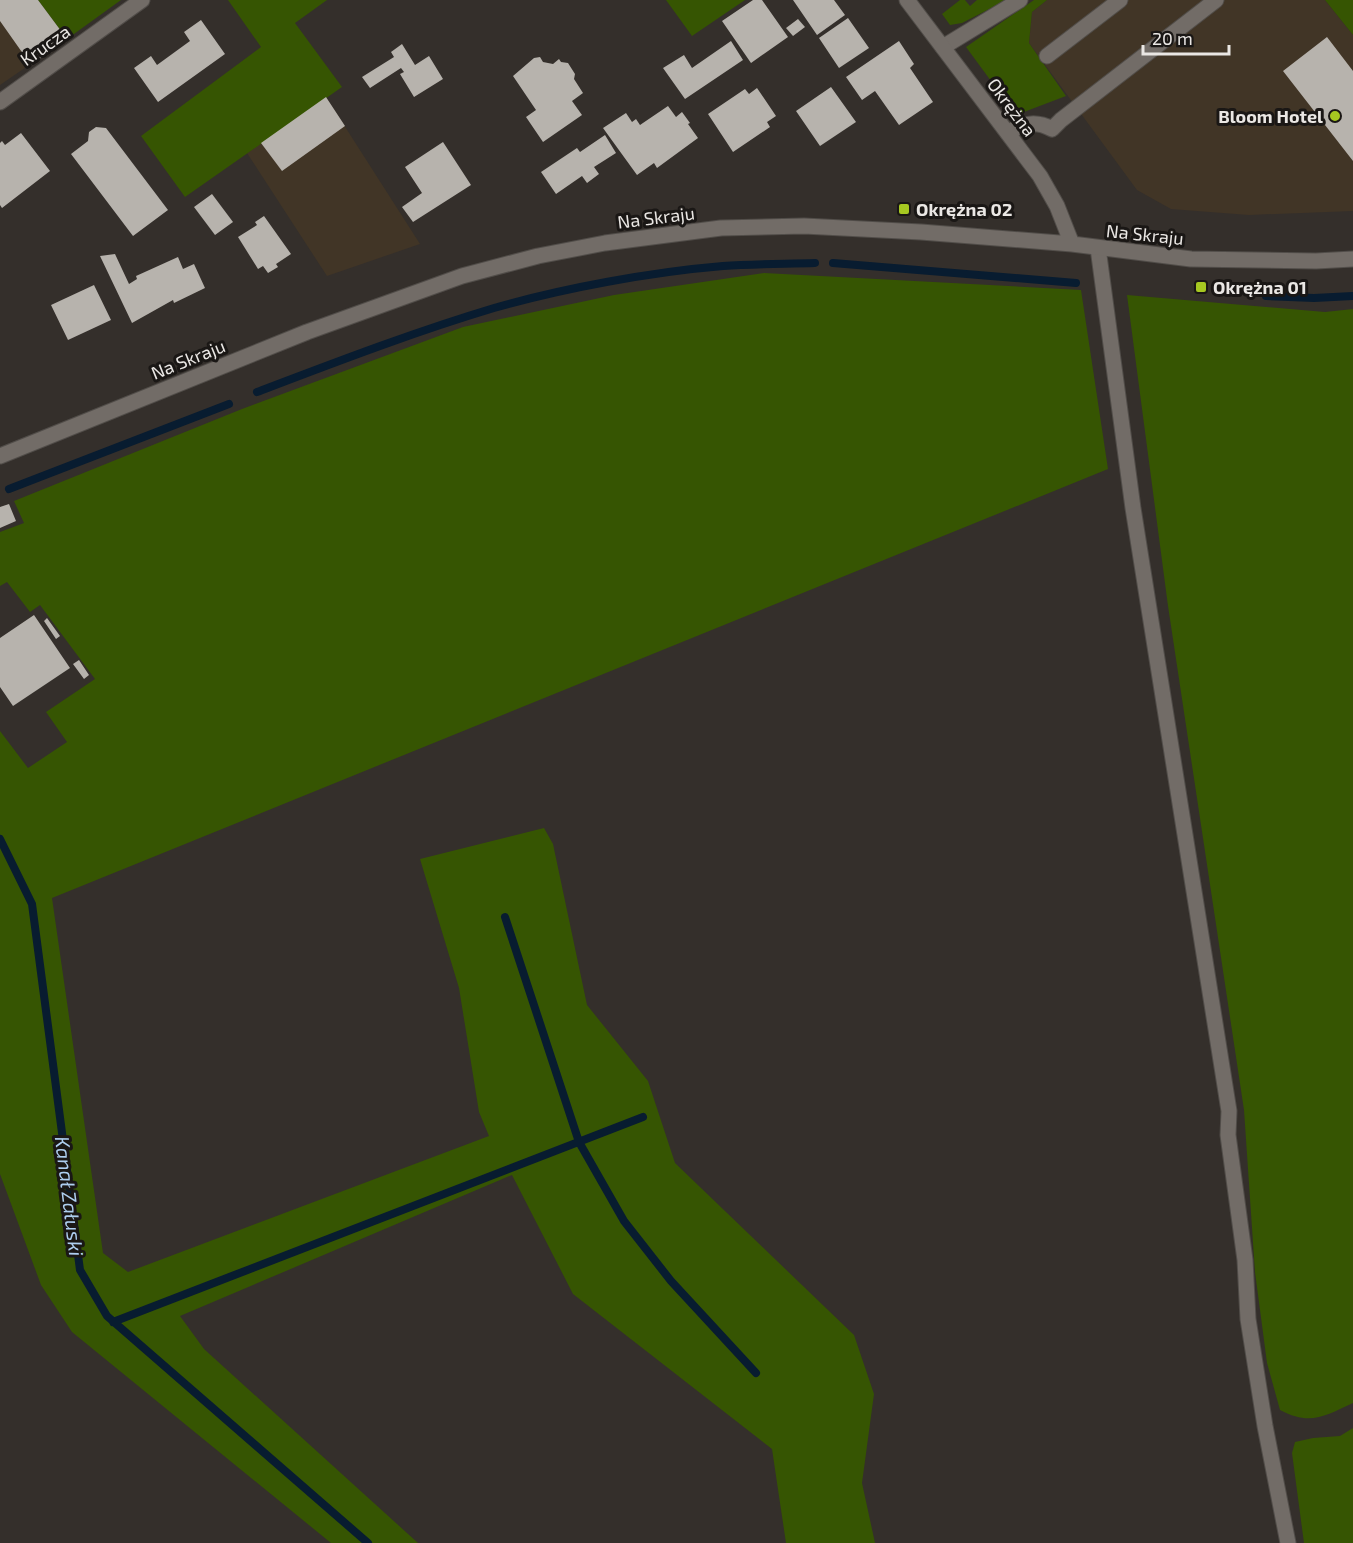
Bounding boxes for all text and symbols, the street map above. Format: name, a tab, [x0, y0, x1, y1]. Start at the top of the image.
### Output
scale bar	[1143, 18, 1228, 56]
street label: Krucza	[16, 20, 74, 70]
text: 20 m	[1152, 27, 1193, 49]
street label: Okrężna	[983, 73, 1041, 141]
place label: Bloom Hotel	[1218, 105, 1323, 127]
marker: Bloom Hotel	[1328, 109, 1342, 123]
place label: Okrężna 02	[916, 198, 1012, 220]
street label: Na Skraju	[616, 201, 696, 233]
marker: Okrężna 02	[897, 202, 911, 216]
street label: Na Skraju	[1105, 219, 1185, 249]
place label: Okrężna 01	[1213, 276, 1307, 298]
marker: Okrężna 01	[1194, 280, 1208, 294]
street label: Na Skraju	[148, 334, 228, 384]
water label: Kanał Załuski	[51, 1135, 89, 1258]

